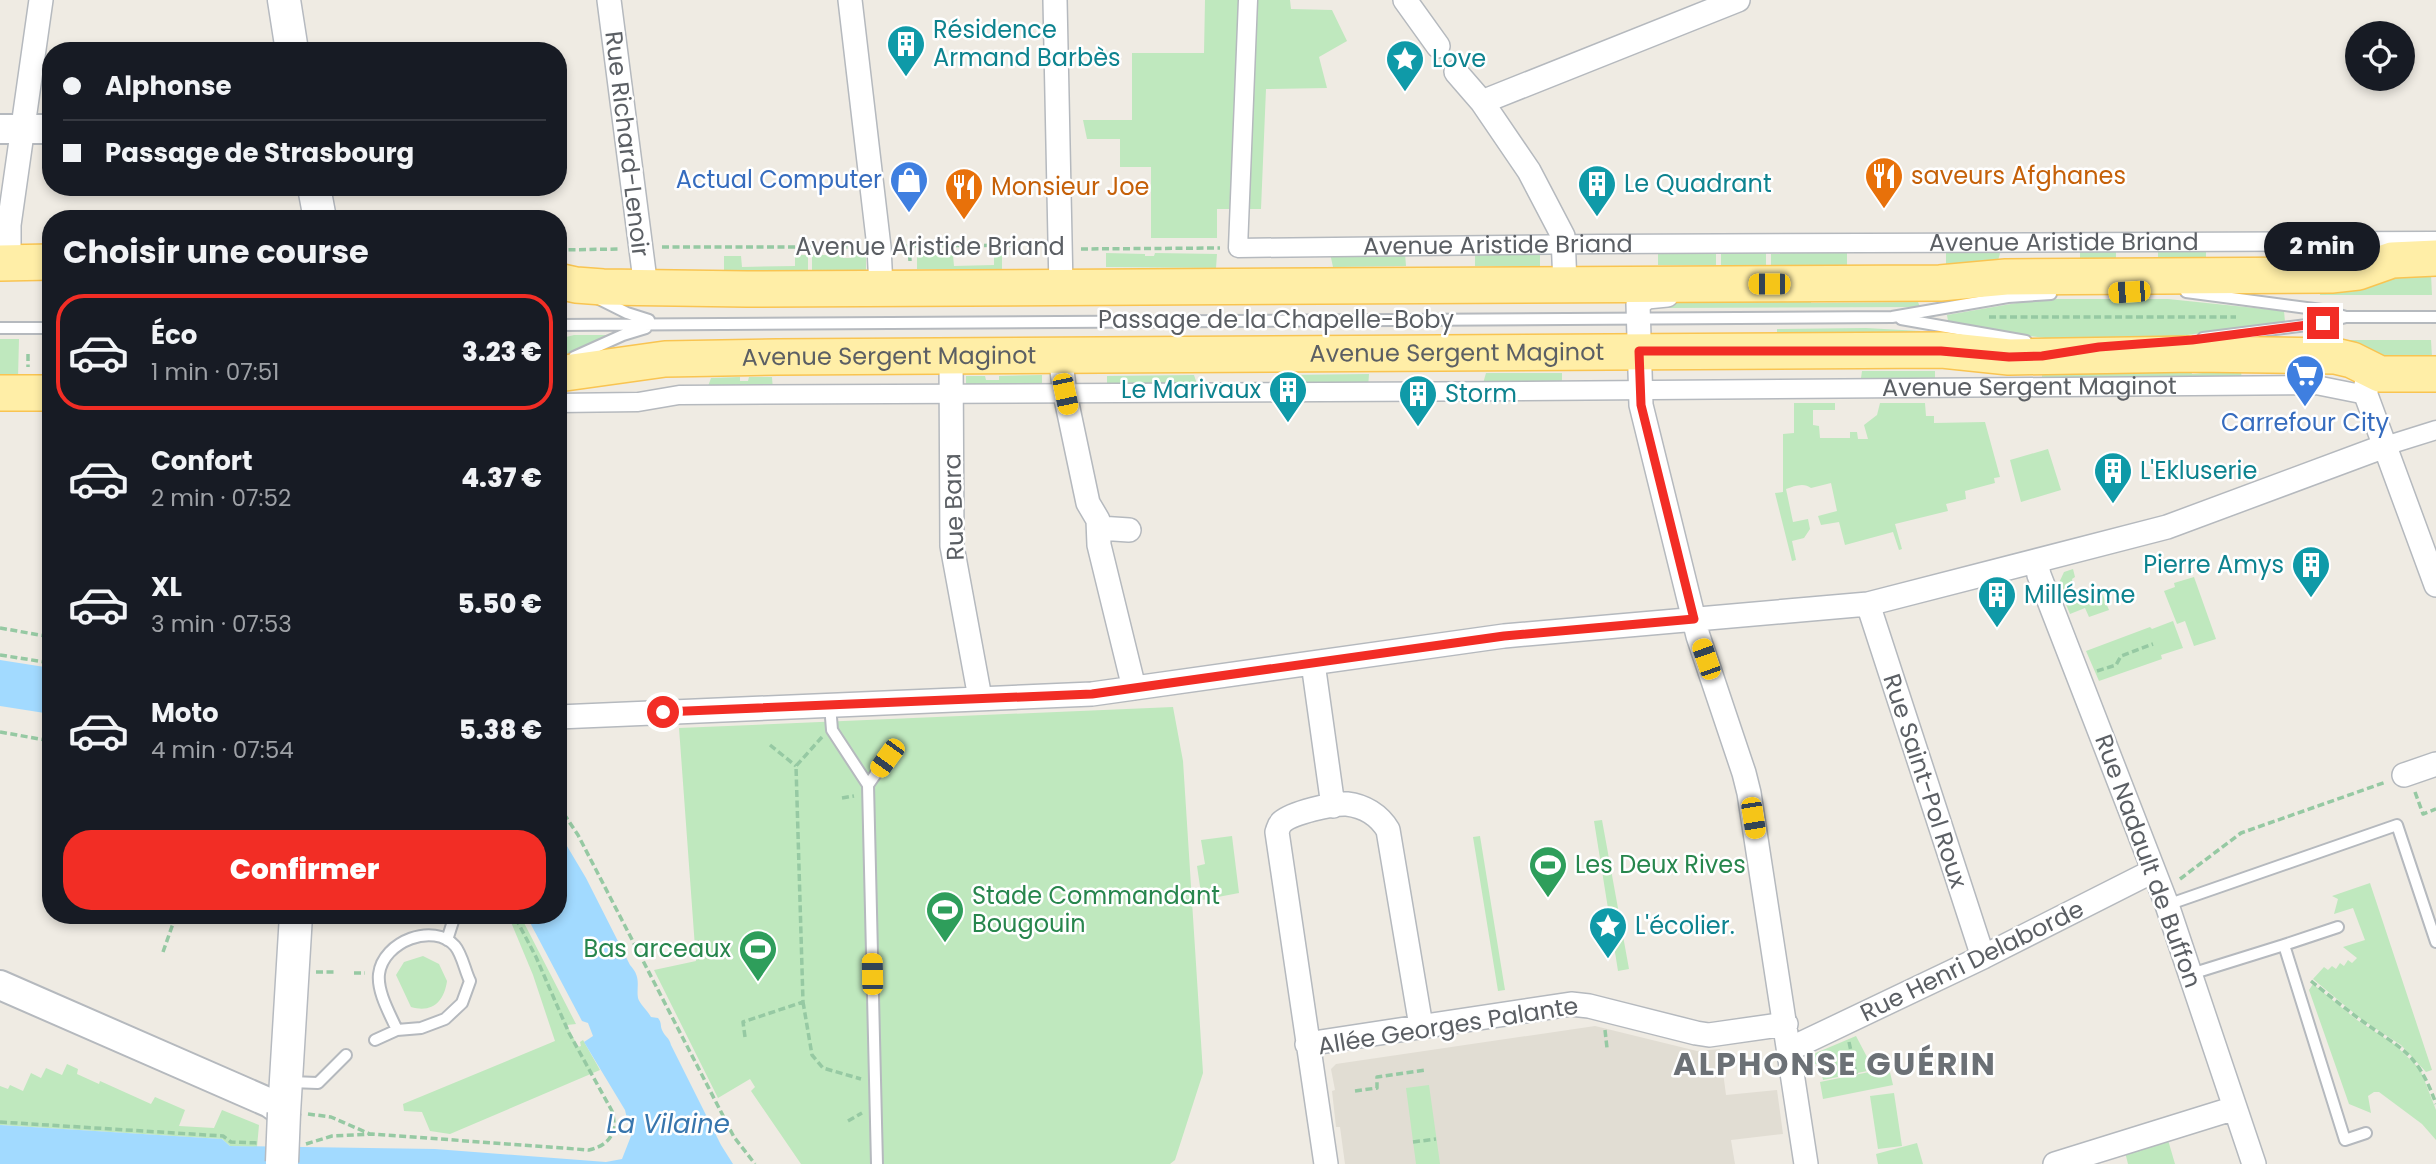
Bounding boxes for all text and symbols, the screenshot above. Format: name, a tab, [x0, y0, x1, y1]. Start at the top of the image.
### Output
place label: Résidence Armand Barbès	[933, 13, 1121, 74]
map controls	[2345, 21, 2415, 91]
button: locate	[2345, 21, 2415, 91]
building icon: Résidence Armand Barbès	[885, 23, 927, 78]
street label: Rue Richard-Lenoir	[597, 29, 658, 259]
place icon: Love	[1384, 38, 1426, 93]
place label: Love	[1432, 42, 1486, 75]
text: Alphonse	[105, 68, 232, 104]
text: Passage de Strasbourg	[105, 135, 414, 171]
restaurant icon: saveurs Afghanes	[1863, 155, 1905, 210]
shop icon: Actual Computer	[888, 159, 930, 214]
place label: saveurs Afghanes	[1911, 159, 2126, 192]
place label: Actual Computer	[676, 163, 882, 196]
building icon: Le Quadrant	[1576, 163, 1618, 218]
restaurant icon: Monsieur Joe	[943, 166, 985, 221]
place label: Le Quadrant	[1624, 167, 1772, 200]
place label: Monsieur Joe	[991, 170, 1149, 203]
callout: 2 min	[2265, 222, 2381, 270]
street label: Avenue Aristide Briand	[1929, 225, 2199, 259]
street label: Avenue Aristide Briand	[1363, 227, 1633, 263]
text: Choisir une course	[63, 229, 369, 274]
street label: Avenue Aristide Briand	[795, 230, 1065, 263]
text: 2 min	[2290, 230, 2354, 262]
car	[1749, 274, 1791, 295]
car	[2108, 280, 2151, 304]
street label: Passage de la Chapelle-Boby	[1098, 303, 1454, 336]
route end	[2307, 307, 2339, 339]
text: Éco	[151, 317, 197, 353]
icon: car	[67, 321, 130, 384]
text: 3.23 €	[462, 334, 542, 370]
street label: Avenue Sergent Maginot	[1309, 335, 1604, 370]
street label: Avenue Sergent Maginot	[741, 338, 1036, 374]
supermarket icon: Carrefour City	[2284, 353, 2326, 408]
text: 1 min · 07:51	[151, 356, 279, 388]
building icon: Le Marivaux	[1267, 369, 1309, 424]
street label: Avenue Sergent Maginot	[1882, 369, 2177, 404]
car	[1051, 371, 1080, 417]
place label: Le Marivaux	[1121, 373, 1261, 406]
building icon: Storm	[1397, 373, 1439, 428]
place label: Storm	[1445, 377, 1517, 410]
place label: Carrefour City	[2221, 406, 2390, 439]
text: Confort	[151, 443, 253, 479]
icon: car	[67, 447, 130, 510]
building icon: L'Ekluserie	[2092, 450, 2134, 505]
street label: Rue Bara	[935, 453, 972, 561]
place label: L'Ekluserie	[2140, 454, 2257, 487]
text: 4.37 €	[461, 460, 542, 496]
text: 2 min · 07:52	[151, 482, 291, 514]
building icon: Pierre Amys	[2290, 544, 2332, 599]
place label: Pierre Amys	[2143, 548, 2284, 581]
text: XL	[151, 569, 182, 605]
icon: car	[67, 573, 130, 636]
building icon: Millésime	[1976, 574, 2018, 629]
place label: Millésime	[2024, 578, 2135, 611]
text: 5.50 €	[457, 586, 542, 622]
text: 3 min · 07:53	[151, 608, 292, 640]
car	[1690, 636, 1723, 682]
street label: Rue Saint-Pol Roux	[1875, 670, 1976, 893]
text: Moto	[151, 695, 219, 731]
route start	[647, 696, 679, 728]
icon: car	[67, 699, 130, 762]
text: 5.38 €	[459, 712, 542, 748]
street label: Rue Nadault de Buffon	[2087, 730, 2210, 992]
text: 4 min · 07:54	[151, 734, 294, 766]
car	[867, 735, 908, 781]
car	[1740, 796, 1767, 840]
button: Confirmer	[63, 830, 546, 910]
sports icon: Les Deux Rives	[1527, 844, 1569, 899]
place label: Les Deux Rives	[1575, 848, 1746, 881]
place label: Stade Commandant Bougouin	[972, 879, 1220, 940]
sports icon: Stade Commandant Bougouin	[924, 889, 966, 944]
street label: Rue Henri Delaborde	[1854, 892, 2089, 1029]
place icon: L'écolier.	[1587, 905, 1629, 960]
place label: L'écolier.	[1635, 909, 1735, 942]
sports icon: Bas arceaux	[737, 928, 779, 983]
place label: Bas arceaux	[583, 932, 732, 965]
car	[862, 953, 883, 995]
street label: Allée Georges Palante	[1315, 989, 1581, 1062]
district label: ALPHONSE GUÉRIN	[1673, 1041, 1997, 1086]
water label: La Vilaine	[606, 1106, 730, 1142]

